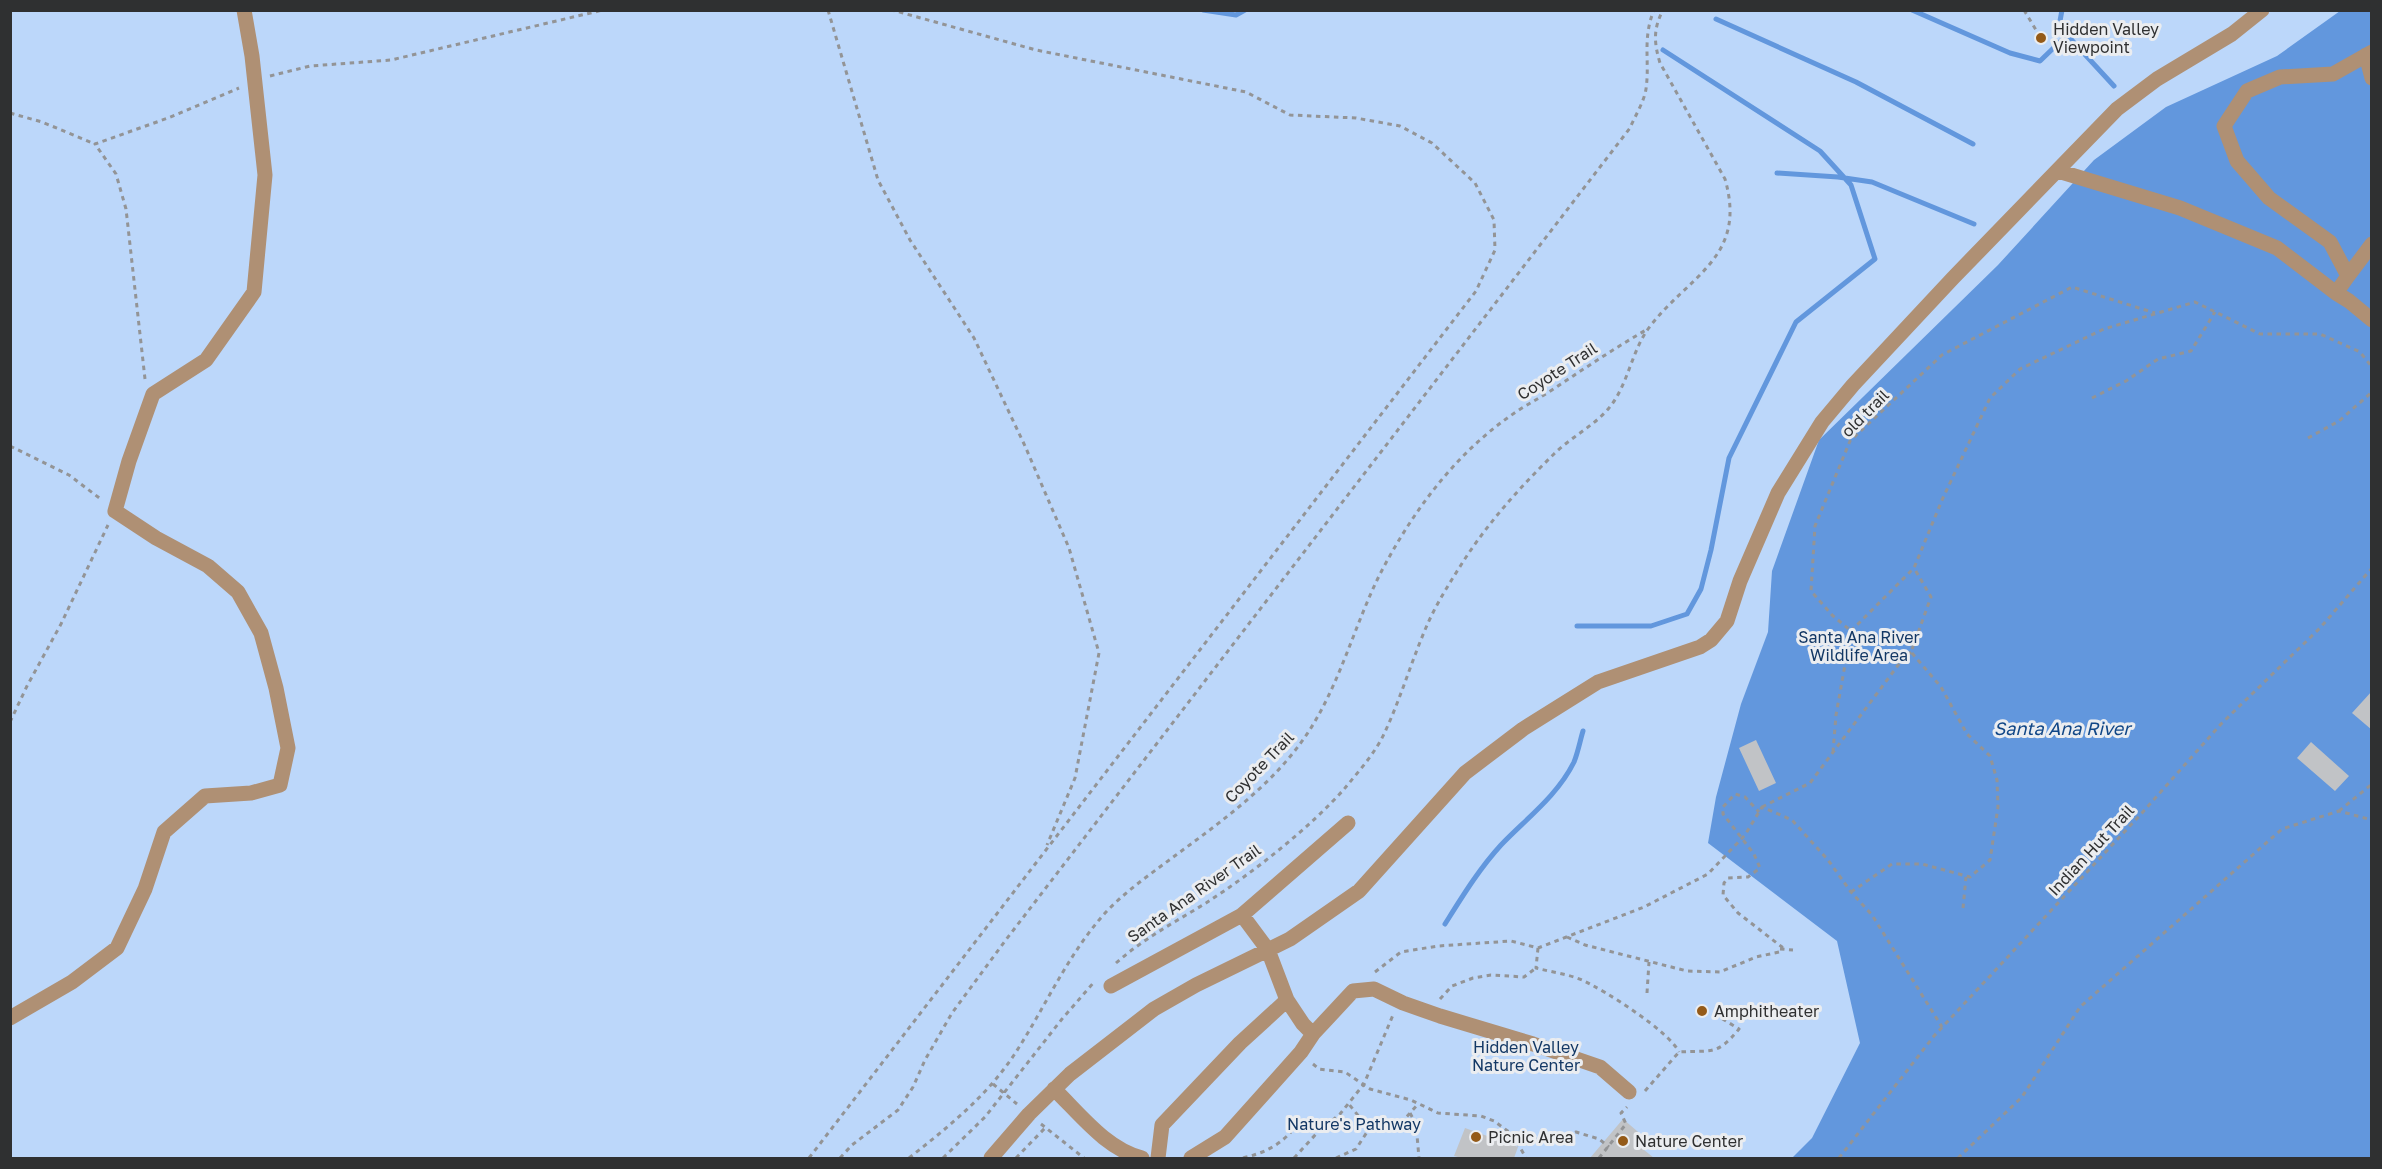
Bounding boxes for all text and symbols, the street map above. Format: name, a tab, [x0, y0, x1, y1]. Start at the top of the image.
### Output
place label: Hidden Valley Viewpoint	[2053, 19, 2159, 57]
marker: Hidden Valley Viewpoint	[2034, 31, 2048, 45]
street label: Coyote Trail	[1513, 338, 1601, 404]
street label: old trail	[1837, 385, 1893, 441]
park label: Santa Ana River Wildlife Area	[1798, 627, 1920, 665]
water label: Santa Ana River	[1994, 717, 2133, 739]
street label: Coyote Trail	[1220, 727, 1298, 807]
street label: Indian Hut Trail	[2044, 800, 2138, 900]
street label: Santa Ana River Trail	[1123, 839, 1265, 947]
place label: Amphitheater	[1714, 1001, 1819, 1021]
marker: Amphitheater	[1695, 1004, 1709, 1018]
park label: Hidden Valley Nature Center	[1472, 1037, 1580, 1075]
park label: Nature's Pathway	[1287, 1114, 1421, 1134]
place label: Picnic Area	[1488, 1127, 1573, 1147]
marker: Picnic Area	[1469, 1130, 1483, 1144]
place label: Nature Center	[1635, 1131, 1743, 1151]
marker: Nature Center	[1616, 1134, 1630, 1148]

